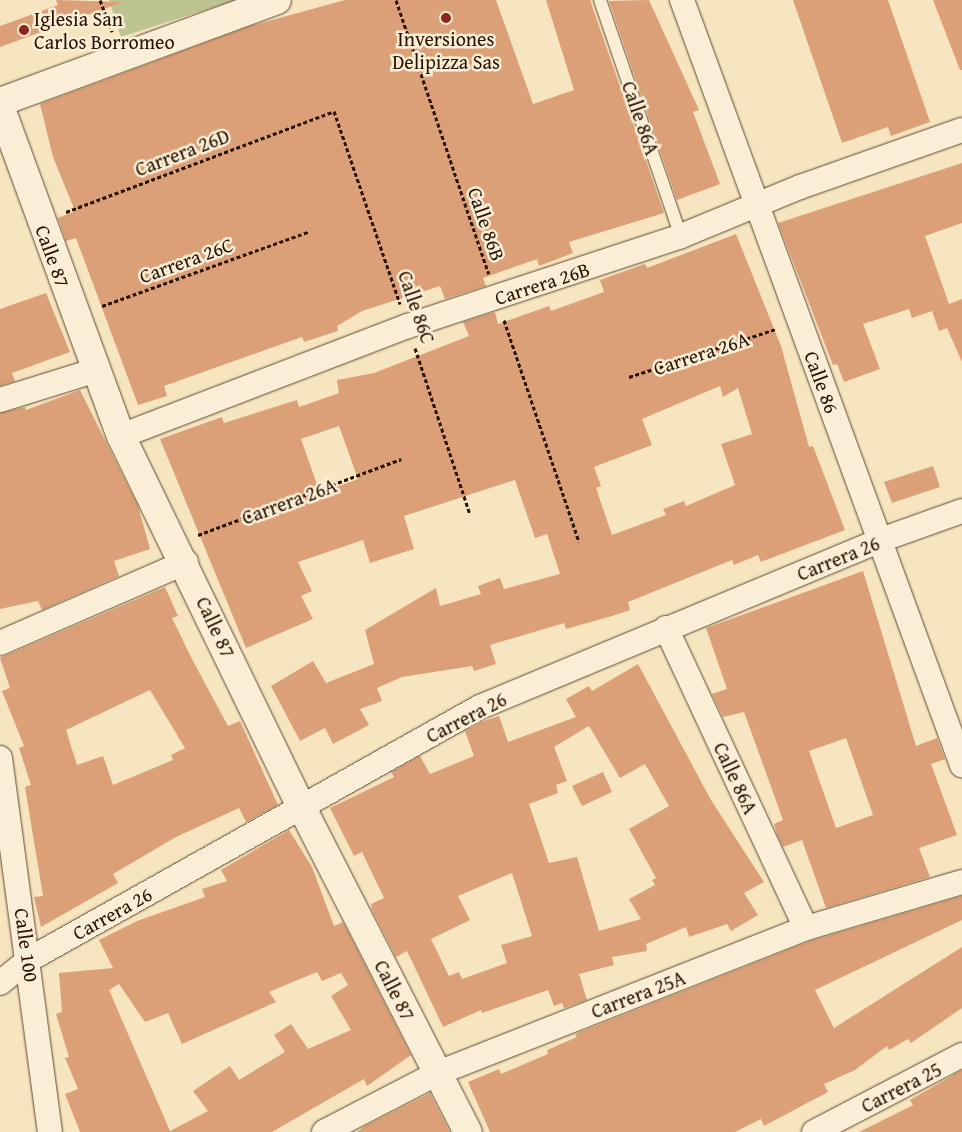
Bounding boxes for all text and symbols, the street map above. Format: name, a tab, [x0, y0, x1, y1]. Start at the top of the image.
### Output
place label: Iglesia San Carlos Borromeo	[34, 6, 175, 53]
marker: Inversiones Delipizza Sas	[440, 12, 452, 24]
marker: Iglesia San Carlos Borromeo	[18, 24, 30, 36]
place label: Inversiones Delipizza Sas	[392, 26, 500, 73]
street label: Calle 86A	[617, 78, 665, 158]
street label: Carrera 26D	[131, 123, 233, 181]
street label: Calle 86B	[463, 184, 511, 264]
street label: Calle 87	[31, 222, 75, 290]
street label: Carrera 26C	[136, 232, 236, 288]
street label: Carrera 26B	[492, 256, 592, 310]
street label: Calle 86C	[393, 267, 441, 347]
street label: Carrera 26A	[650, 326, 752, 380]
street label: Calle 86	[800, 348, 844, 416]
street label: Carrera 26A	[238, 473, 340, 529]
street label: Carrera 26	[793, 531, 883, 585]
street label: Calle 87	[191, 593, 241, 661]
street label: Carrera 26	[422, 687, 510, 747]
street label: Calle 86A	[709, 738, 763, 818]
street label: Carrera 26	[68, 881, 156, 945]
street label: Calle 100	[10, 907, 44, 983]
street label: Calle 87	[370, 956, 420, 1024]
street label: Carrera 25A	[587, 965, 689, 1023]
street label: Carrera 25	[857, 1057, 945, 1117]

